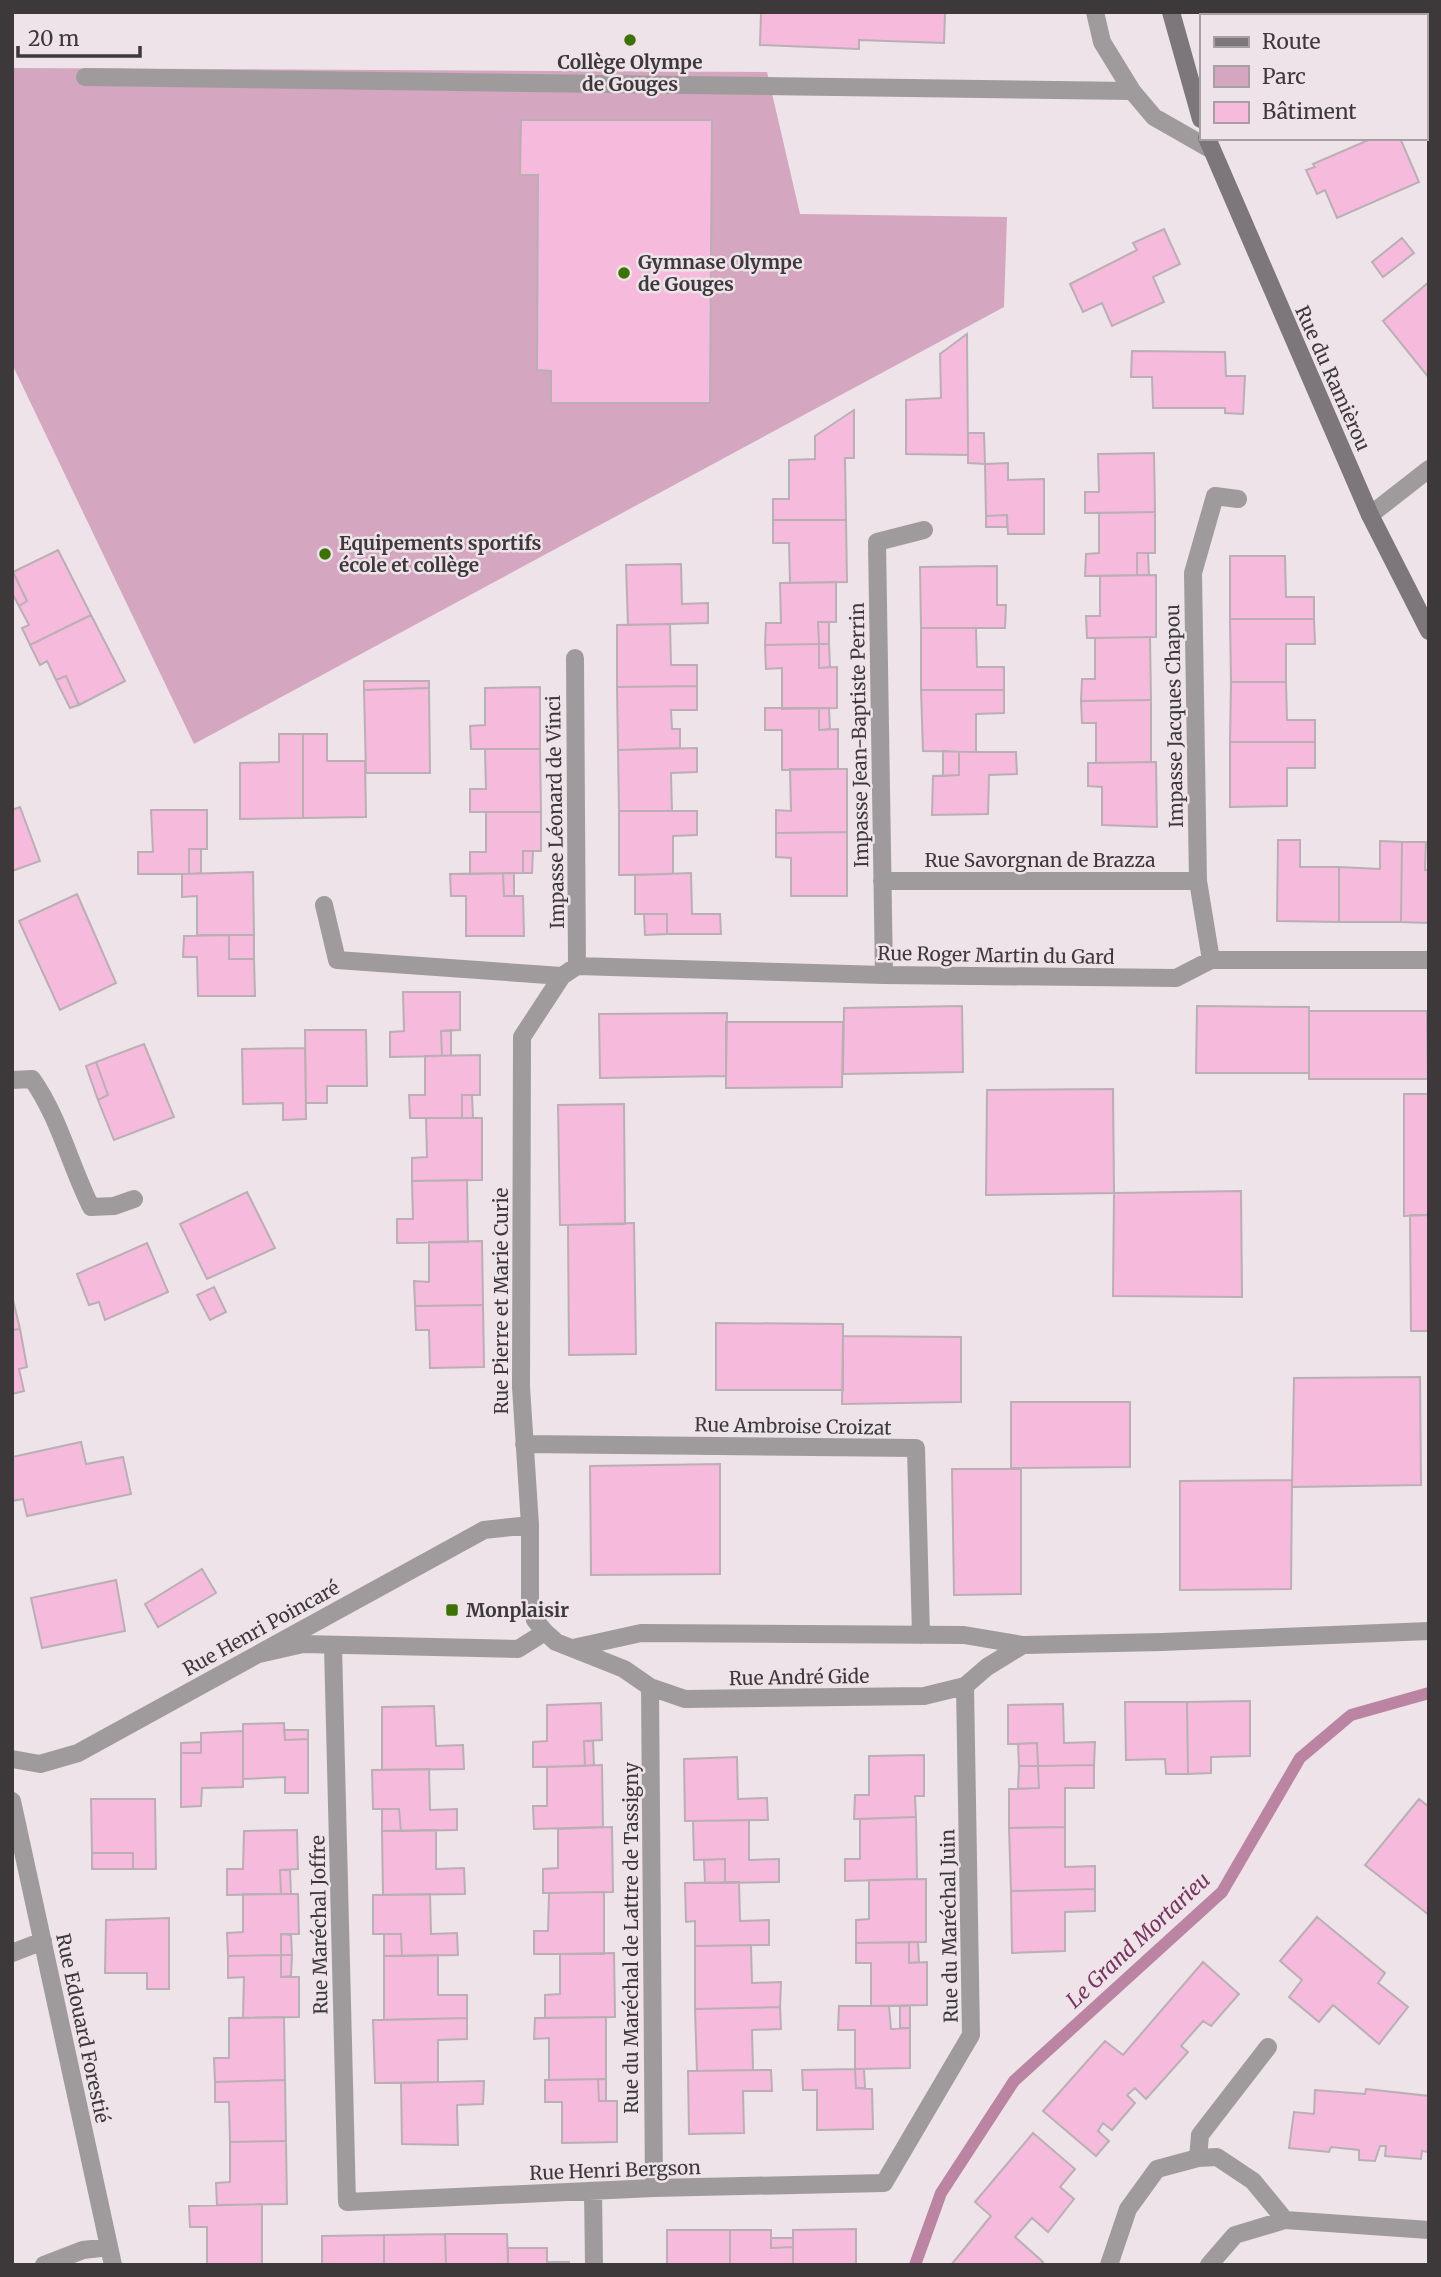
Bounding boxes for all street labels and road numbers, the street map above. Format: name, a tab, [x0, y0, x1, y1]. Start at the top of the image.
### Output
street label: Rue du Ramièrou	[1290, 302, 1376, 454]
street label: Impasse Jean-Baptiste Perrin	[845, 602, 873, 868]
street label: Impasse Jacques Chapou	[1160, 604, 1188, 828]
street label: Impasse Léonard de Vinci	[541, 695, 569, 929]
street label: Rue Savorgnan de Brazza	[925, 848, 1155, 872]
street label: Rue Roger Martin du Gard	[877, 941, 1115, 969]
street label: Rue Pierre et Marie Curie	[489, 1187, 513, 1415]
street label: Rue Ambroise Croizat	[694, 1412, 892, 1440]
street label: Rue Henri Poincaré	[179, 1575, 344, 1681]
street label: Rue André Gide	[729, 1664, 869, 1690]
street label: Rue du Maréchal de Lattre de Tassigny	[619, 1762, 643, 2114]
street label: Rue du Maréchal Juin	[935, 1828, 963, 2023]
street label: Rue Maréchal Joffre	[305, 1835, 333, 2015]
street label: Rue Edouard Forestié	[51, 1931, 115, 2125]
street label: Rue Henri Bergson	[529, 2155, 702, 2185]

